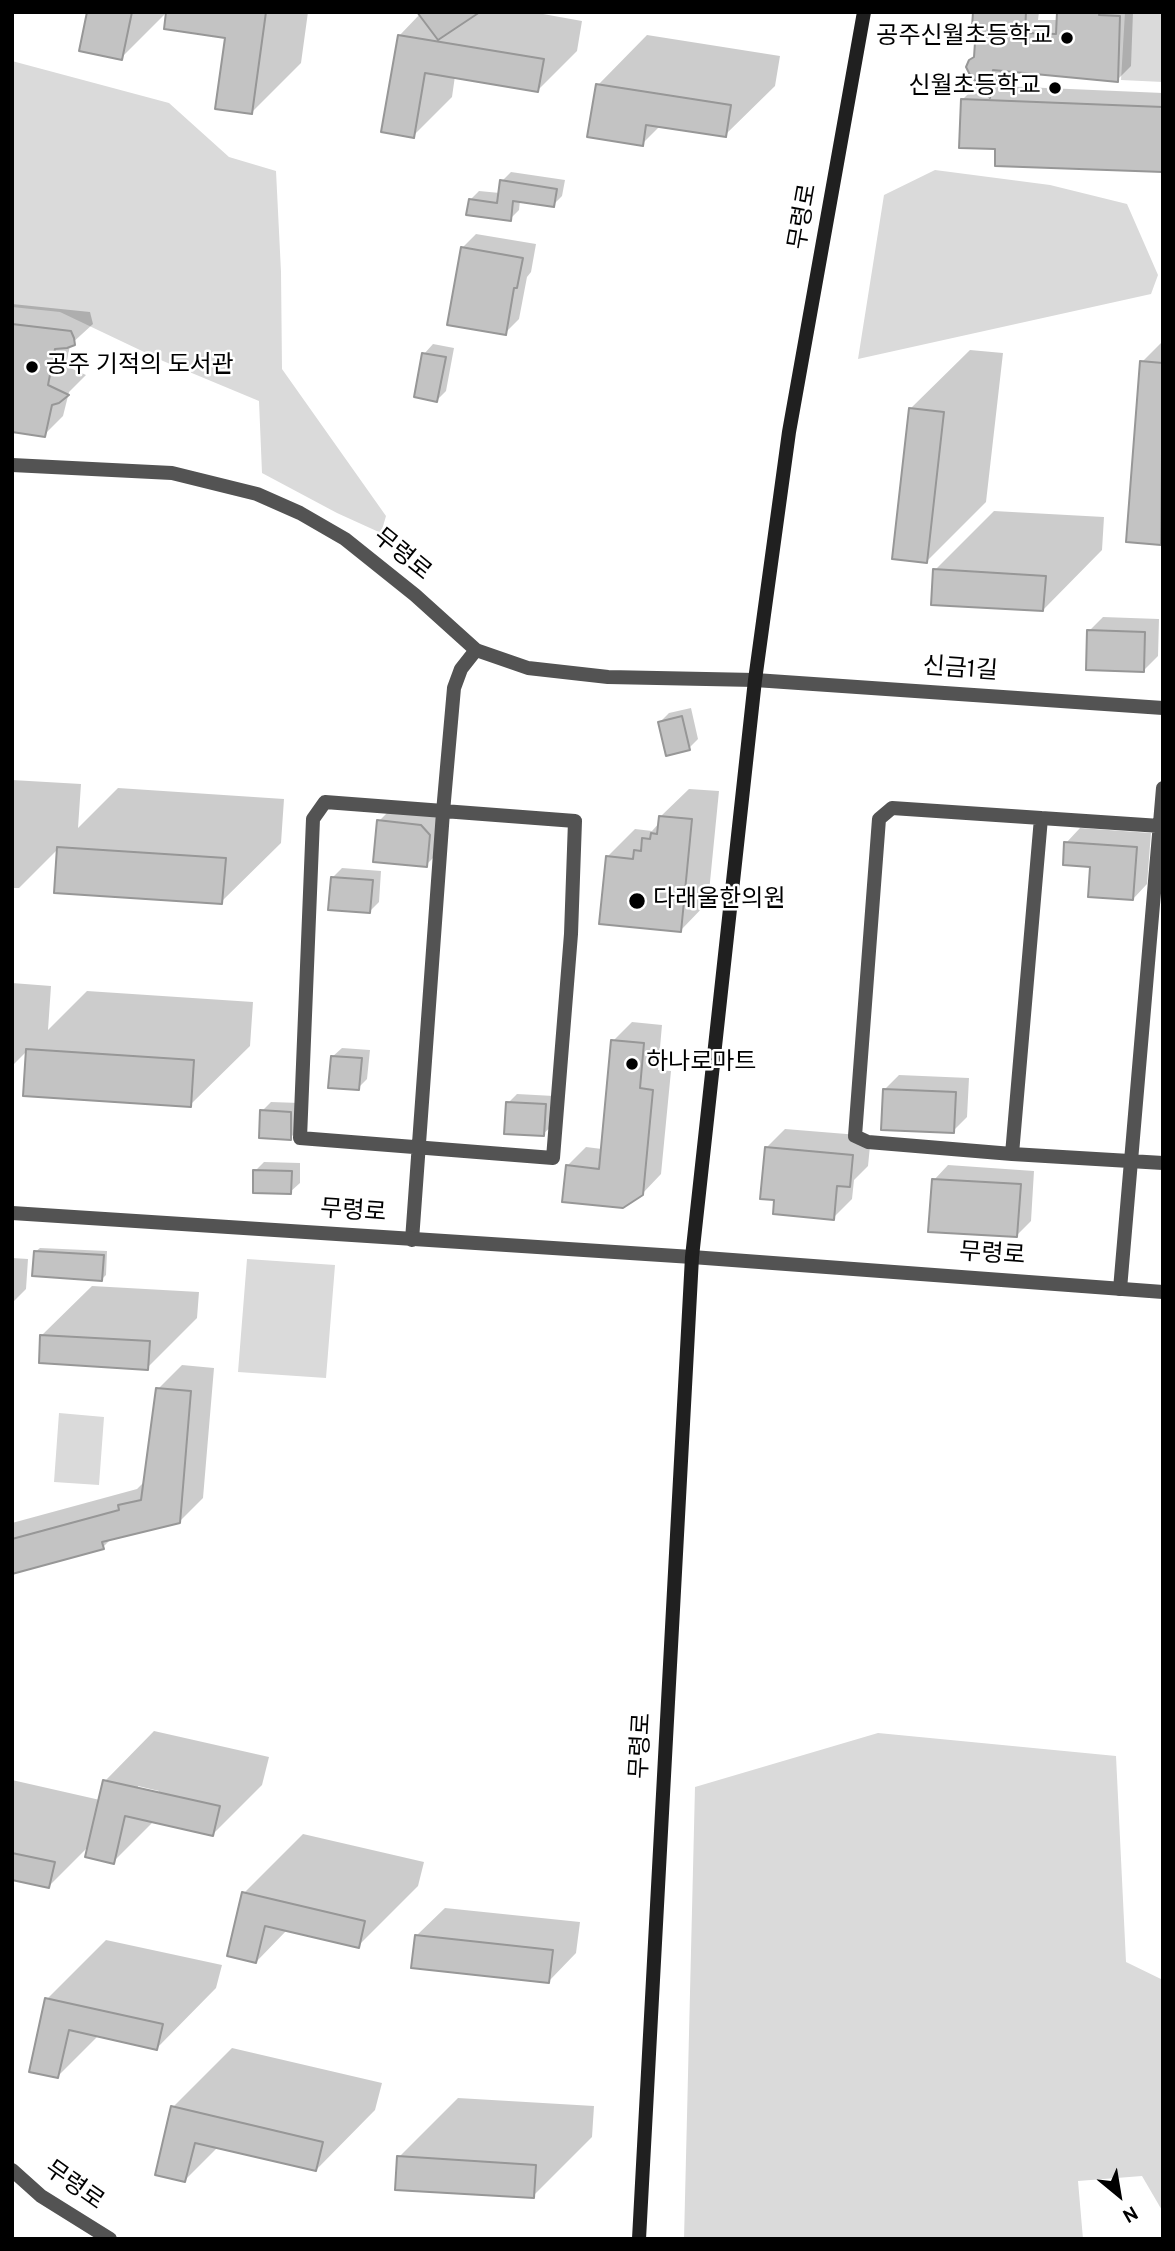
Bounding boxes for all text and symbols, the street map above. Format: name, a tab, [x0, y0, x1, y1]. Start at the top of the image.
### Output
place label: 공주신월초등학교	[876, 24, 1053, 52]
marker: 공주신월초등학교	[1059, 30, 1075, 46]
place label: 신월초등학교	[909, 74, 1041, 102]
marker: 신월초등학교	[1047, 80, 1063, 96]
street label: 무령로	[785, 182, 825, 252]
place label: 공주 기적의 도서관	[46, 353, 234, 381]
marker: 공주 기적의 도서관	[24, 359, 40, 375]
street label: 무령로	[366, 524, 436, 588]
street label: 신금1길	[921, 654, 999, 688]
place label: 다래울한의원	[653, 887, 785, 915]
marker: 다래울한의원	[627, 891, 647, 911]
place label: 하나로마트	[646, 1050, 756, 1078]
marker: 하나로마트	[624, 1056, 640, 1072]
street label: 무령로	[319, 1196, 387, 1230]
street label: 무령로	[958, 1239, 1026, 1273]
street label: 무령로	[627, 1712, 659, 1780]
street label: 무령로	[38, 2156, 108, 2218]
north arrow	[1084, 2160, 1154, 2230]
text: N	[1118, 2199, 1141, 2227]

